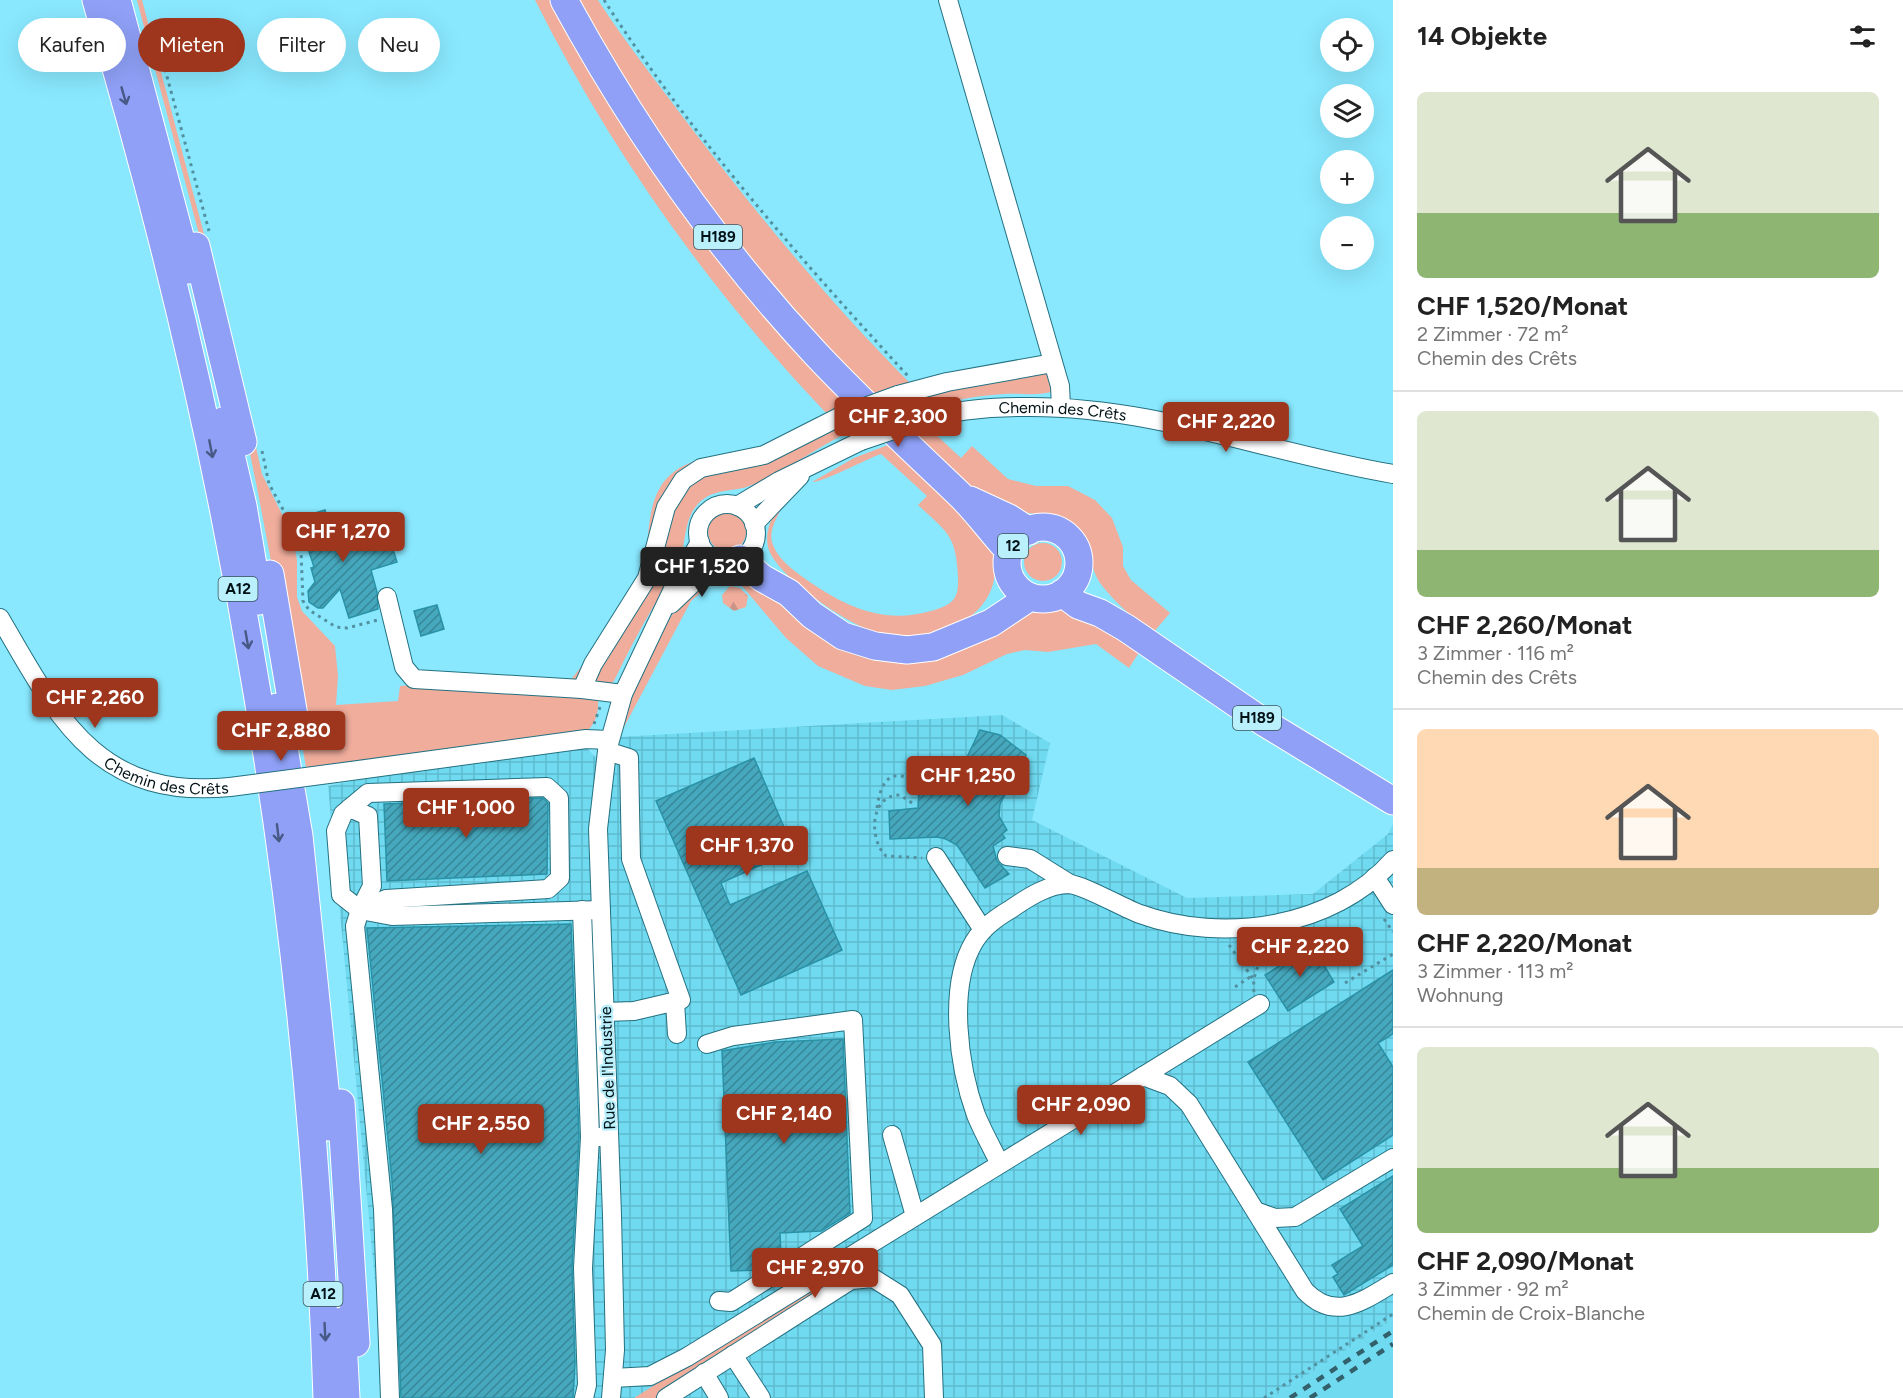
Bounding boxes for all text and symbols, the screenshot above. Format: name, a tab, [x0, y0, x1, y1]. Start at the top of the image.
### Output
chip: Kaufen	[18, 18, 126, 72]
chip: Mieten	[138, 18, 245, 72]
chip: Filter	[257, 18, 346, 72]
chip: Neu	[358, 18, 440, 72]
map controls	[1320, 18, 1374, 270]
button: locate	[1320, 18, 1374, 72]
text: 14 Objekte	[1417, 20, 1547, 52]
icon: filters	[1846, 20, 1879, 53]
button: layers	[1320, 84, 1374, 138]
one-way arrow	[119, 87, 130, 106]
icon: home	[1594, 131, 1702, 239]
button: +	[1320, 150, 1374, 204]
button: −	[1320, 216, 1374, 270]
road number: H189	[694, 225, 742, 249]
text: CHF 1,520/Monat	[1417, 290, 1628, 322]
text: 2 Zimmer · 72 m²	[1417, 322, 1568, 346]
text: Chemin des Crêts	[1417, 346, 1577, 370]
pin: CHF 2,300	[829, 397, 967, 448]
street label: Chemin des Crêts	[998, 398, 1128, 425]
pin: CHF 2,220	[1157, 402, 1295, 453]
text: CHF 2,300	[848, 404, 948, 428]
text: CHF 2,220	[1177, 409, 1275, 433]
one-way arrow	[206, 439, 217, 458]
icon: home	[1594, 450, 1702, 558]
pin: CHF 1,270	[274, 512, 412, 563]
text: CHF 1,270	[296, 519, 390, 543]
road number: 12	[998, 534, 1028, 558]
pin: CHF 1,520	[633, 547, 771, 598]
text: CHF 1,520	[654, 554, 750, 578]
road number: A12	[218, 577, 258, 601]
text: CHF 2,260/Monat	[1417, 609, 1632, 641]
one-way arrow	[242, 630, 253, 650]
text: 3 Zimmer · 116 m²	[1417, 641, 1574, 665]
text: Chemin des Crêts	[1417, 665, 1577, 689]
pin: CHF 2,260	[26, 678, 164, 729]
text: CHF 2,260	[46, 685, 144, 709]
road number: H189	[1233, 706, 1281, 730]
pin: CHF 2,880	[212, 711, 350, 762]
text: CHF 2,880	[231, 718, 331, 742]
street label: Chemin des Crêts	[100, 753, 229, 798]
pin: CHF 1,250	[899, 756, 1037, 807]
text: CHF 1,250	[920, 763, 1016, 787]
icon: home	[1594, 768, 1702, 876]
pin: CHF 1,000	[397, 788, 535, 839]
text: CHF 1,000	[417, 795, 515, 819]
one-way arrow	[273, 823, 284, 842]
pin: CHF 1,370	[678, 826, 816, 877]
text: CHF 1,370	[700, 833, 794, 857]
pin: CHF 2,220	[1231, 927, 1369, 978]
text: CHF 2,220/Monat	[1417, 927, 1632, 959]
text: CHF 2,220	[1251, 934, 1349, 958]
text: 3 Zimmer · 113 m²	[1417, 959, 1574, 983]
text: Wohnung	[1417, 983, 1503, 1007]
street label: Rue de l'Industrie	[596, 1006, 619, 1130]
pin: CHF 2,090	[1012, 1085, 1150, 1136]
icon: home	[1594, 1086, 1702, 1194]
text: CHF 2,090	[1031, 1092, 1131, 1116]
pin: CHF 2,140	[715, 1094, 853, 1145]
text: CHF 2,140	[736, 1101, 832, 1125]
pin: CHF 2,550	[412, 1104, 550, 1155]
text: CHF 2,550	[432, 1111, 530, 1135]
text: CHF 2,090/Monat	[1417, 1245, 1634, 1277]
pin: CHF 2,970	[746, 1248, 884, 1299]
text: CHF 2,970	[766, 1255, 864, 1279]
text: 3 Zimmer · 92 m²	[1417, 1277, 1569, 1301]
road number: A12	[304, 1282, 342, 1306]
text: Chemin de Croix-Blanche	[1417, 1301, 1645, 1325]
one-way arrow	[319, 1321, 330, 1341]

